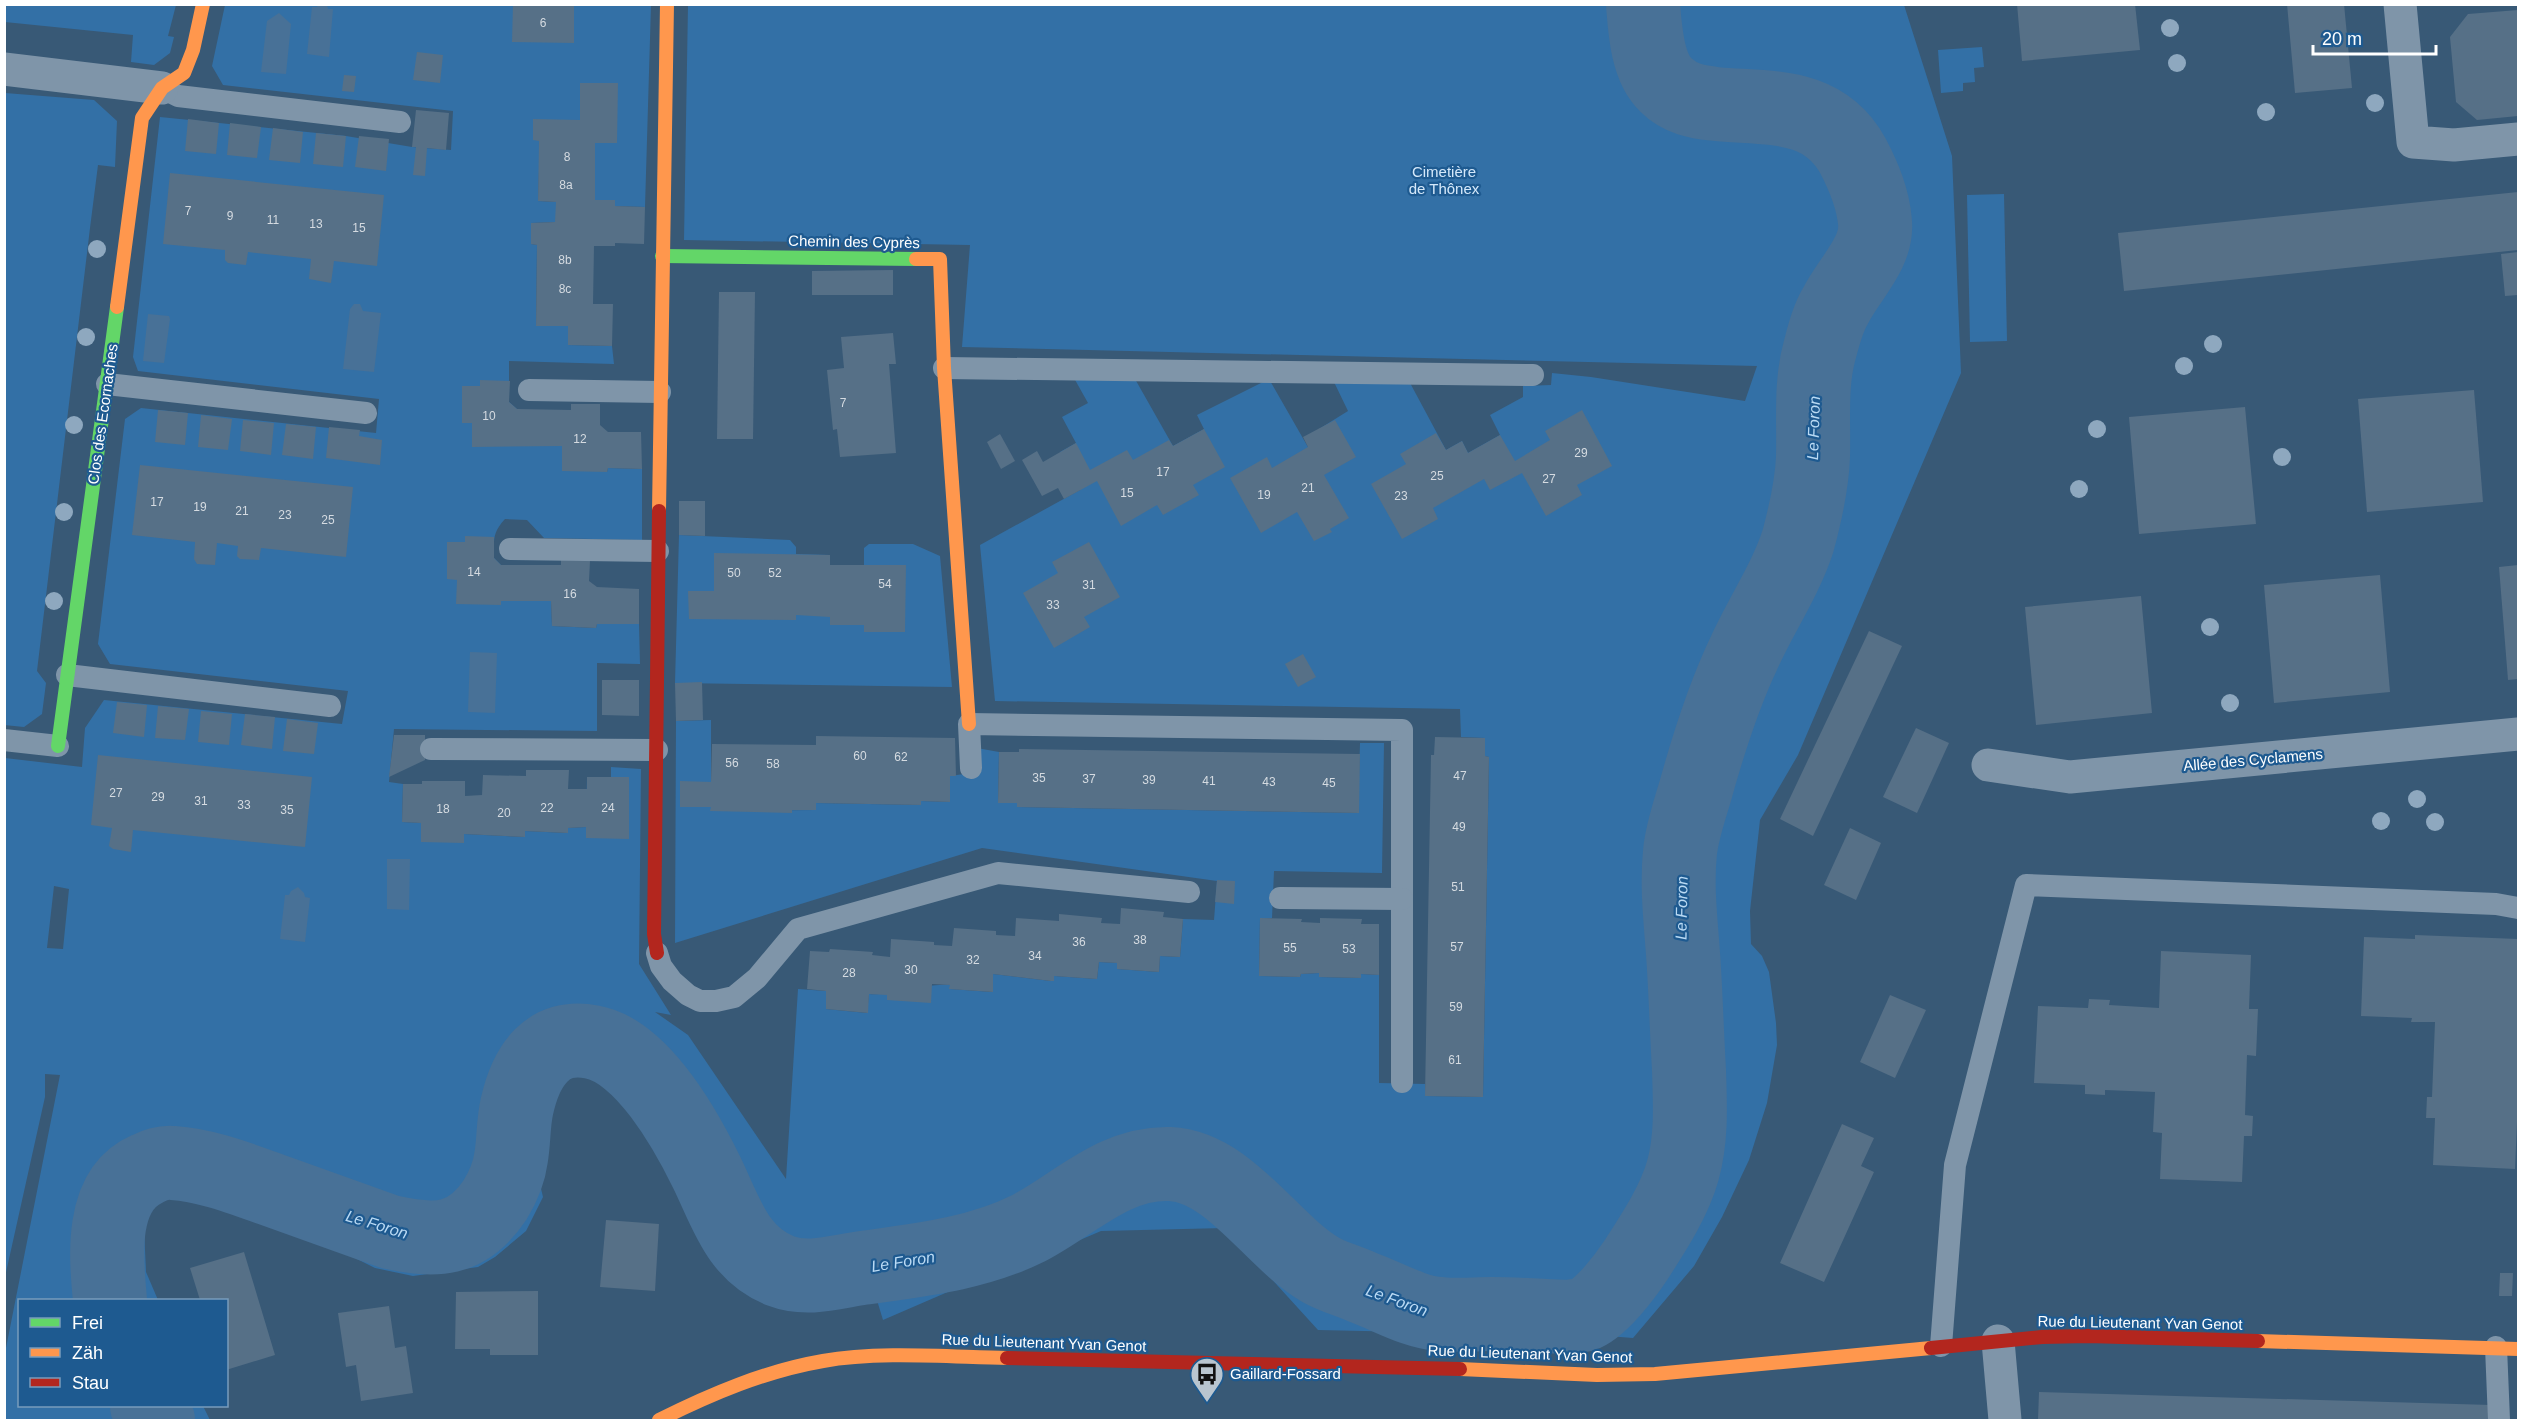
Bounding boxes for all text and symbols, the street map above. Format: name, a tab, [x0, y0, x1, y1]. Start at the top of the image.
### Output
house number: 6	[540, 16, 547, 30]
scale bar	[2313, 18, 2436, 56]
text: 20 m	[2322, 29, 2362, 49]
house number: 8	[564, 150, 571, 164]
park label: Cimetière de Thônex	[1409, 163, 1480, 197]
house number: 8a	[559, 178, 573, 192]
house number: 7	[185, 204, 192, 218]
house number: 9	[227, 209, 234, 223]
house number: 11	[267, 213, 280, 227]
house number: 13	[309, 217, 323, 231]
house number: 15	[352, 221, 366, 235]
street label: Chemin des Cyprès	[788, 232, 920, 251]
house number: 8b	[558, 253, 572, 267]
house number: 8c	[559, 282, 571, 296]
street label: Clos des Ecornaches	[84, 343, 121, 485]
house number: 7	[840, 396, 847, 410]
water label: Le Foron	[1804, 396, 1823, 460]
house number: 10	[482, 409, 496, 423]
house number: 12	[573, 432, 587, 446]
house number: 29	[1574, 446, 1588, 460]
house number: 17	[1156, 465, 1170, 479]
house number: 25	[1430, 469, 1444, 483]
house number: 27	[1542, 472, 1556, 486]
house number: 21	[1301, 481, 1315, 495]
house number: 15	[1120, 486, 1134, 500]
house number: 19	[1257, 488, 1271, 502]
house number: 23	[1394, 489, 1408, 503]
house number: 17	[150, 495, 164, 509]
house number: 19	[193, 500, 207, 514]
house number: 21	[235, 504, 249, 518]
house number: 23	[278, 508, 292, 522]
house number: 25	[321, 513, 335, 527]
house number: 14	[467, 565, 481, 579]
house number: 50	[727, 566, 741, 580]
house number: 52	[768, 566, 782, 580]
house number: 54	[878, 577, 892, 591]
house number: 31	[1082, 578, 1096, 592]
house number: 16	[563, 587, 577, 601]
house number: 33	[1046, 598, 1060, 612]
street label: Allée des Cyclamens	[2182, 745, 2323, 774]
house number: 60	[853, 749, 867, 763]
house number: 62	[894, 750, 908, 764]
house number: 56	[725, 756, 739, 770]
house number: 58	[766, 757, 780, 771]
house number: 47	[1453, 769, 1467, 783]
house number: 35	[1032, 771, 1046, 785]
house number: 37	[1082, 772, 1096, 786]
house number: 39	[1142, 773, 1156, 787]
house number: 41	[1202, 774, 1216, 788]
house number: 43	[1262, 775, 1276, 789]
house number: 45	[1322, 776, 1336, 790]
house number: 27	[109, 786, 123, 800]
house number: 29	[151, 790, 165, 804]
house number: 31	[194, 794, 208, 808]
house number: 33	[237, 798, 251, 812]
house number: 22	[540, 801, 554, 815]
house number: 24	[601, 801, 615, 815]
house number: 18	[436, 802, 450, 816]
house number: 35	[280, 803, 294, 817]
house number: 20	[497, 806, 511, 820]
house number: 49	[1452, 820, 1466, 834]
water label: Le Foron	[1672, 876, 1691, 940]
house number: 51	[1451, 880, 1465, 894]
house number: 38	[1133, 933, 1147, 947]
house number: 36	[1072, 935, 1086, 949]
house number: 57	[1450, 940, 1464, 954]
house number: 55	[1283, 941, 1297, 955]
house number: 53	[1342, 942, 1356, 956]
house number: 34	[1028, 949, 1042, 963]
house number: 32	[966, 953, 980, 967]
house number: 30	[904, 963, 918, 977]
house number: 28	[842, 966, 856, 980]
house number: 59	[1449, 1000, 1463, 1014]
house number: 61	[1448, 1053, 1462, 1067]
water label: Le Foron	[344, 1207, 410, 1242]
water label: Le Foron	[870, 1248, 936, 1275]
water label: Le Foron	[1364, 1282, 1430, 1319]
legend	[18, 1299, 228, 1407]
street label: Rue du Lieutenant Yvan Genot	[2037, 1312, 2243, 1333]
text: Frei	[72, 1313, 103, 1333]
street label: Rue du Lieutenant Yvan Genot	[941, 1330, 1148, 1355]
street label: Rue du Lieutenant Yvan Genot	[1427, 1341, 1634, 1366]
text: Zäh	[72, 1343, 103, 1363]
bus stop icon: Gaillard-Fossard	[1189, 1356, 1225, 1403]
place label: Gaillard-Fossard	[1230, 1365, 1341, 1382]
text: Stau	[72, 1373, 109, 1393]

